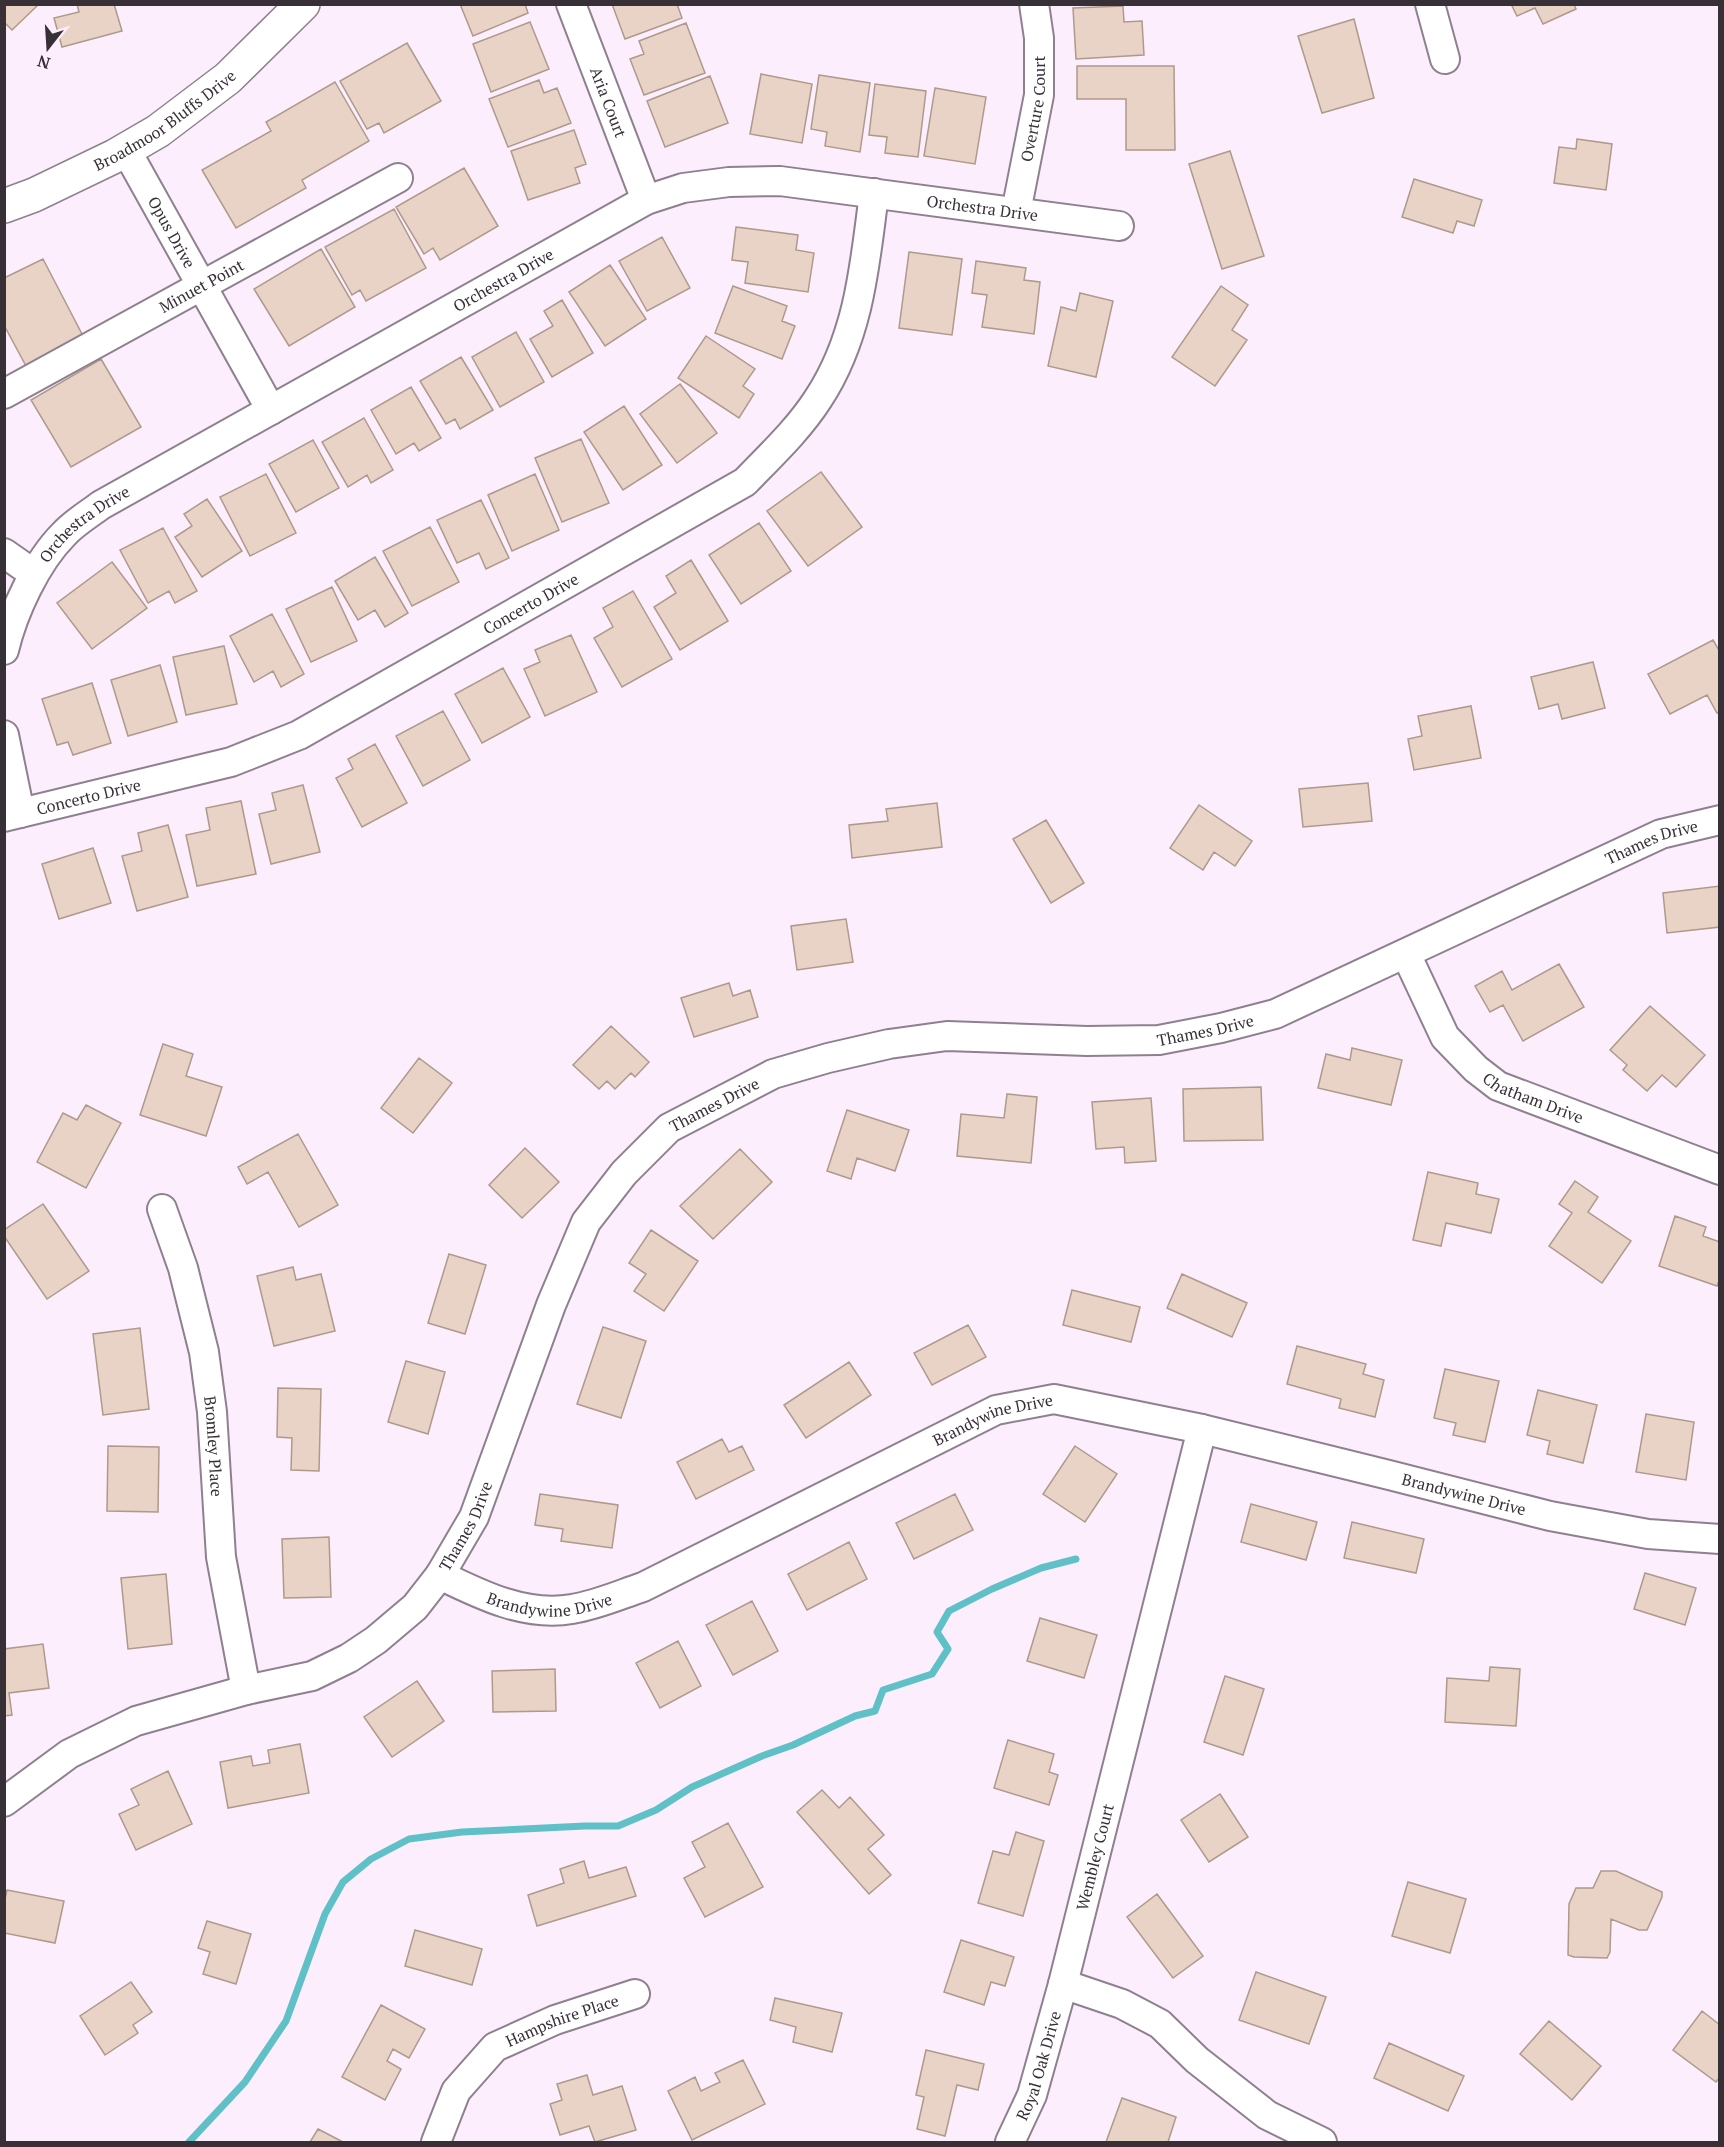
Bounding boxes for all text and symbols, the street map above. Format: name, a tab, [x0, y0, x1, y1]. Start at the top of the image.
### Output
north arrow	[18, 18, 78, 78]
text: N	[35, 50, 53, 75]
street label: Overture Court	[1015, 56, 1050, 164]
street label: Aria Court	[585, 64, 632, 141]
street label: Broadmoor Bluffs Drive	[90, 65, 241, 176]
street label: Orchestra Drive	[925, 190, 1039, 226]
street label: Opus Drive	[143, 192, 201, 272]
street label: Orchestra Drive	[449, 243, 558, 317]
street label: Minuet Point	[155, 254, 248, 318]
street label: Orchestra Drive	[34, 480, 133, 567]
street label: Concerto Drive	[479, 568, 582, 639]
street label: Concerto Drive	[34, 773, 143, 820]
street label: Thames Drive	[1601, 815, 1700, 870]
street label: Thames Drive	[1155, 1009, 1256, 1051]
street label: Chatham Drive	[1478, 1067, 1587, 1128]
street label: Thames Drive	[666, 1072, 763, 1137]
street label: Brandywine Drive	[929, 1388, 1055, 1451]
street label: Bromley Place	[199, 1394, 228, 1497]
street label: Brandywine Drive	[1400, 1468, 1528, 1520]
street label: Thames Drive	[434, 1478, 497, 1575]
street label: Brandywine Drive	[484, 1586, 615, 1622]
street label: Wembley Court	[1071, 1801, 1119, 1913]
street label: Hampshire Place	[502, 1989, 622, 2052]
street label: Royal Oak Drive	[1011, 2008, 1066, 2124]

